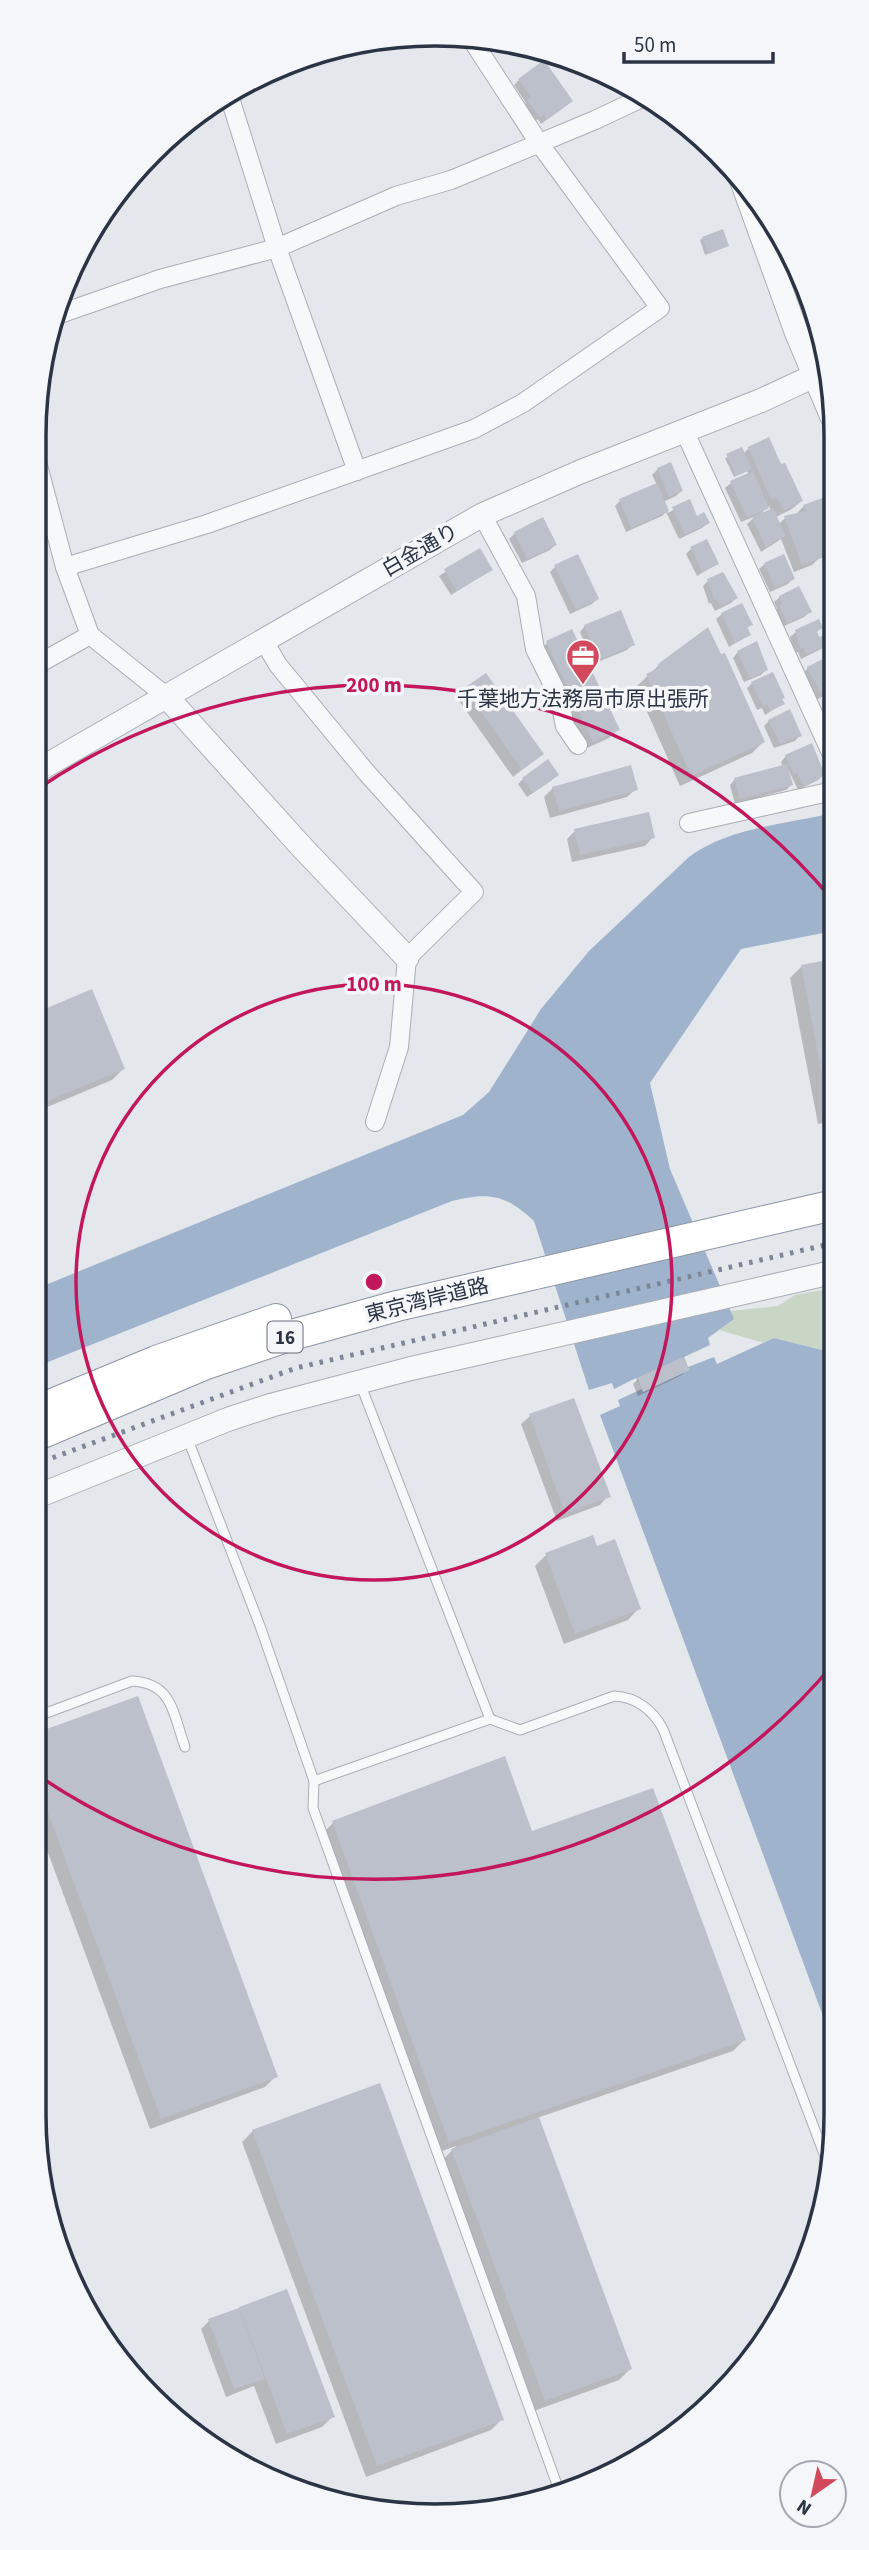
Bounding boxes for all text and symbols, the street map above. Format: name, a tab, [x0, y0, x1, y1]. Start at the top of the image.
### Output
scale bar	[624, 21, 773, 65]
text: 50 m	[634, 30, 676, 60]
street label: 白金通り	[376, 516, 464, 584]
office icon: 千葉地方法務局市原出張所	[564, 637, 602, 686]
text: 200 m	[346, 670, 402, 700]
place label: 千葉地方法務局市原出張所	[457, 684, 709, 714]
text: 100 m	[346, 969, 402, 999]
street label: 東京湾岸道路	[362, 1270, 492, 1330]
centre of rings	[362, 1270, 386, 1294]
road number: 16	[268, 1322, 302, 1352]
north arrow	[778, 2459, 848, 2529]
text: N	[792, 2492, 817, 2522]

